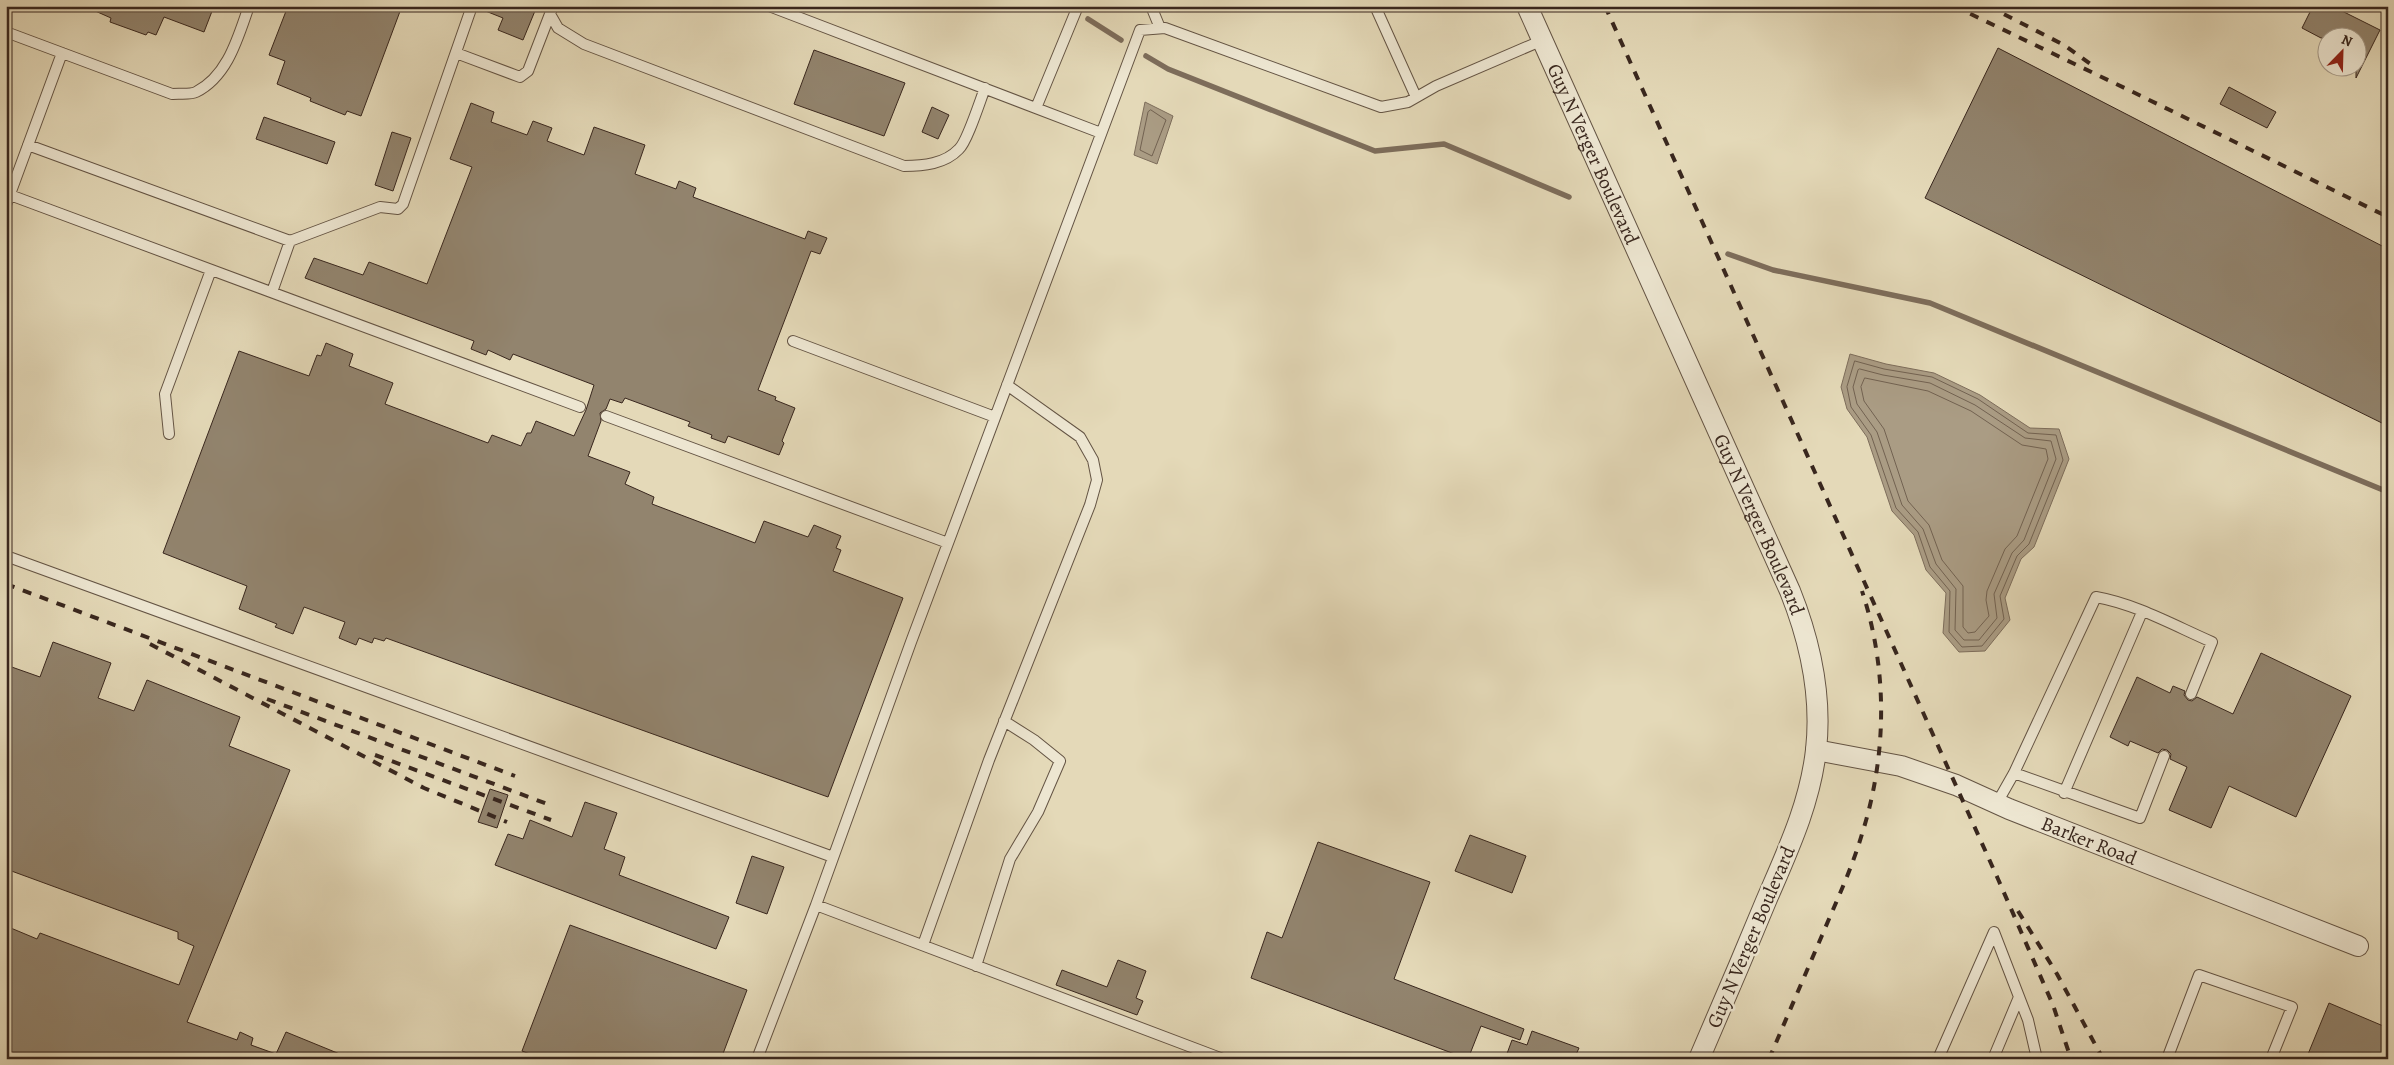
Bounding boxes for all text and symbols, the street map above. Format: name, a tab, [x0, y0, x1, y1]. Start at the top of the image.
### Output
north arrow	[2316, 28, 2366, 78]
text: N	[2338, 30, 2355, 51]
street label: Guy N Verger Boulevard	[1541, 59, 1646, 249]
street label: Guy N Verger Boulevard	[1707, 429, 1811, 619]
street label: Barker Road	[2037, 809, 2141, 872]
street label: Guy N Verger Boulevard	[1700, 842, 1802, 1032]

